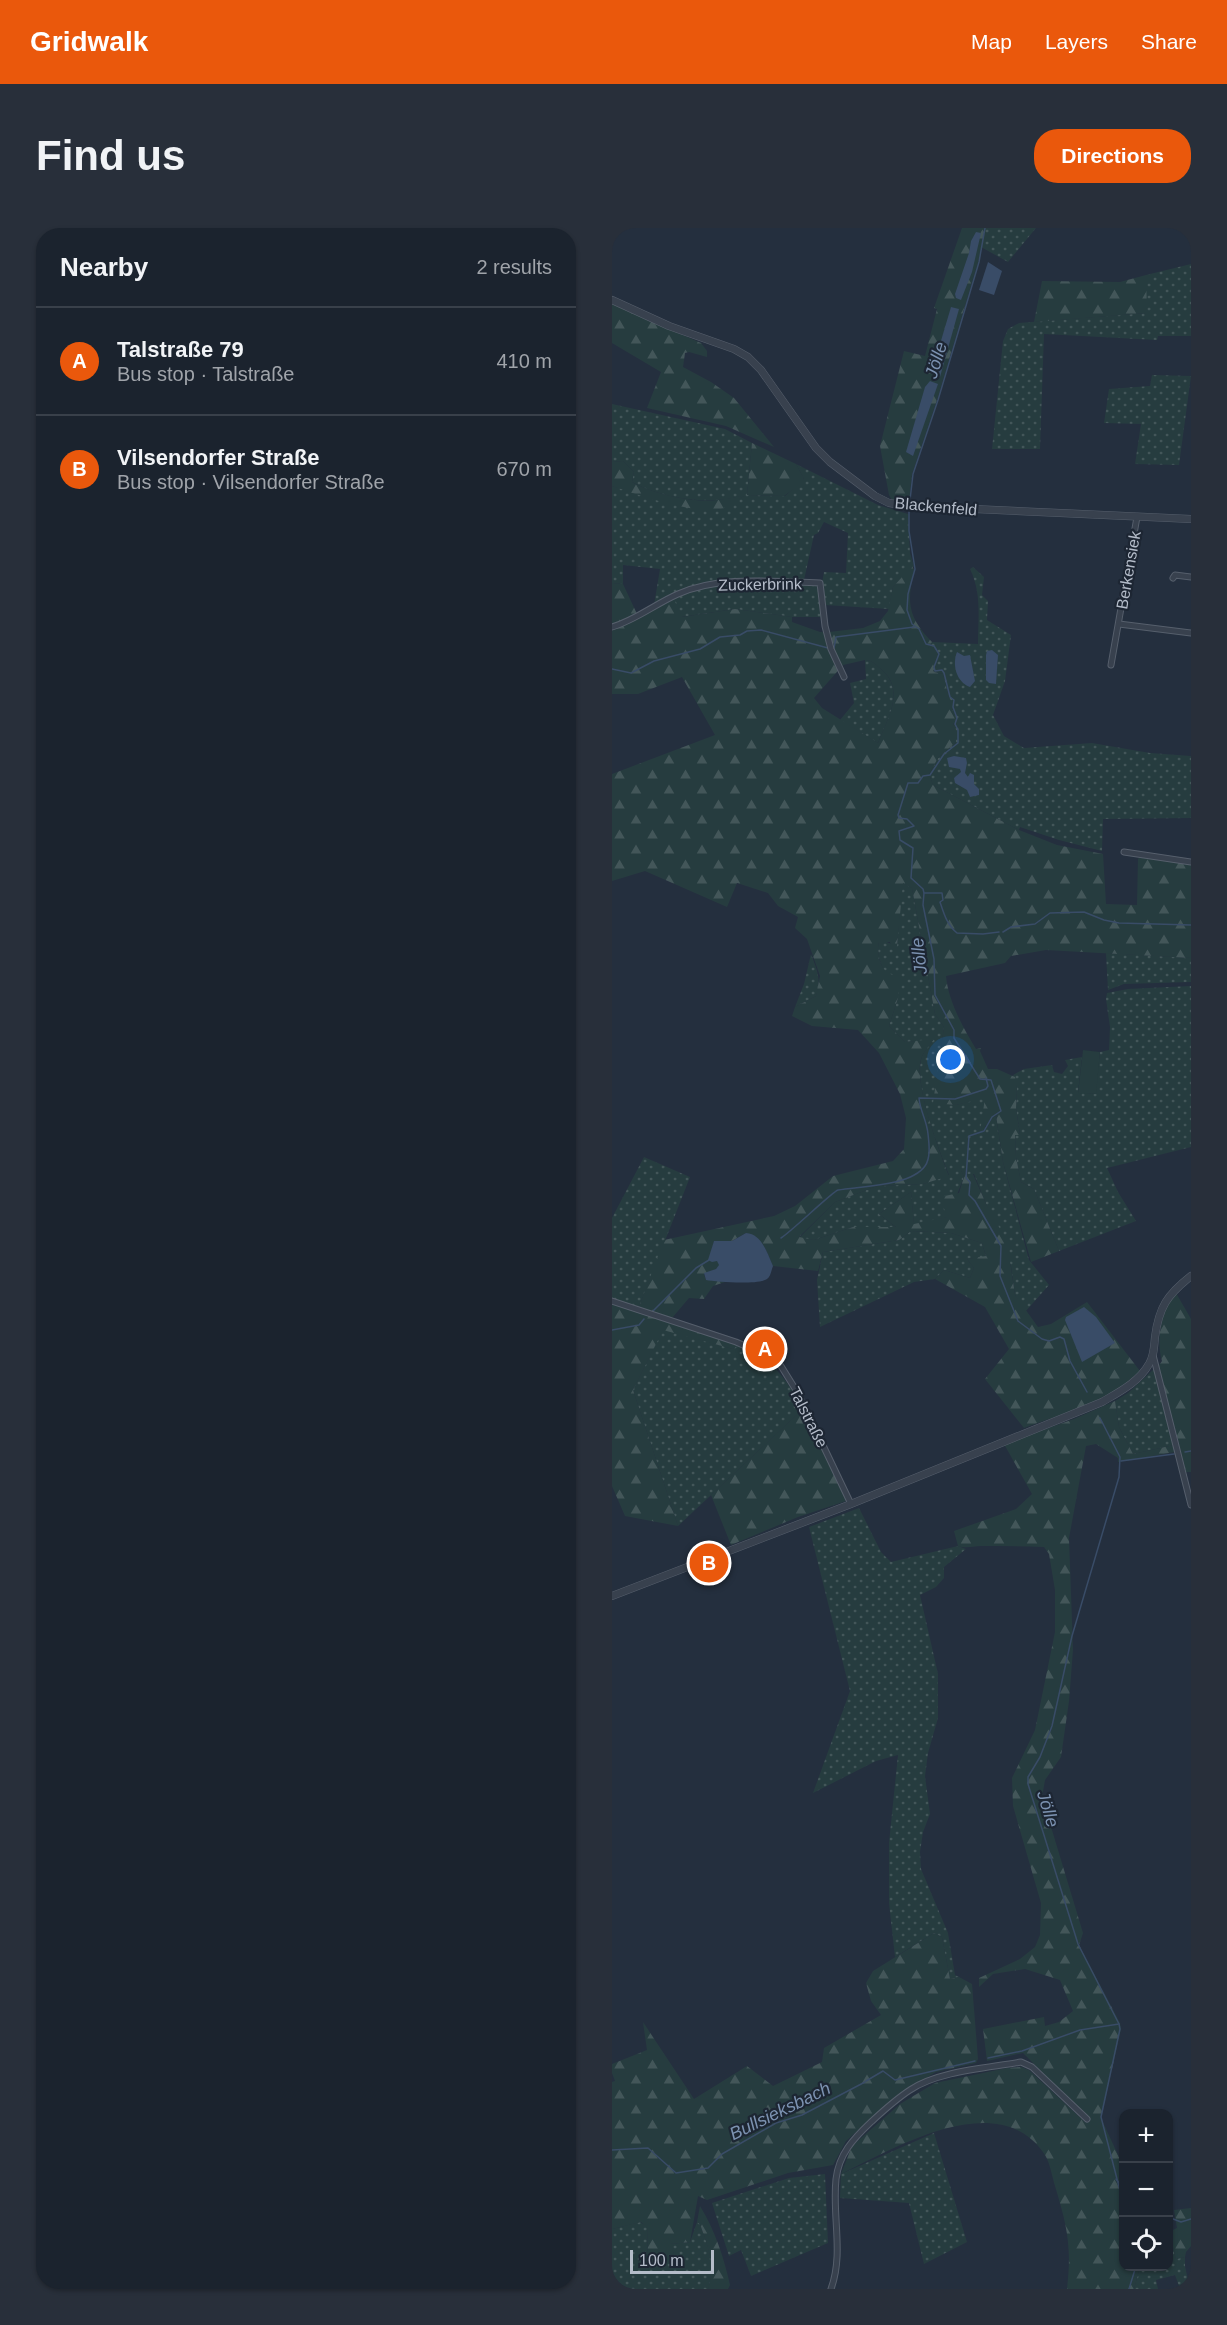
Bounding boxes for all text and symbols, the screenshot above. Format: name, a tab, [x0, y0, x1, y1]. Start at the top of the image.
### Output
text: Gridwalk	[30, 26, 148, 57]
text: Map	[971, 30, 1012, 53]
text: Layers	[1045, 30, 1108, 53]
text: Share	[1141, 30, 1197, 53]
button: Directions	[1034, 129, 1191, 183]
text: Find us	[36, 132, 185, 179]
text: Nearby	[60, 252, 148, 282]
text: 2 results	[476, 256, 552, 278]
text: Talstraße 79	[117, 337, 244, 362]
water label: Jölle	[921, 339, 951, 382]
text: A	[72, 350, 87, 372]
text: 410 m	[496, 350, 552, 372]
text: Bus stop · Talstraße	[117, 363, 294, 385]
text: Vilsendorfer Straße	[117, 445, 320, 470]
text: B	[72, 458, 87, 480]
text: 670 m	[496, 458, 552, 480]
text: Bus stop · Vilsendorfer Straße	[117, 471, 385, 493]
street label: Blackenfeld	[894, 494, 978, 519]
street label: Berkensiek	[1113, 529, 1144, 611]
street label: Zuckerbrink	[718, 575, 803, 594]
water label: Jölle	[907, 937, 931, 976]
your location	[936, 1045, 965, 1074]
pin: A	[746, 1326, 784, 1372]
street label: Talstraße	[786, 1384, 831, 1450]
pin: B	[690, 1540, 728, 1586]
water label: Jölle	[1033, 1787, 1063, 1830]
water label: Bullsieksbach	[726, 2078, 834, 2144]
map controls	[1119, 2109, 1173, 2271]
button: +	[1119, 2109, 1173, 2163]
button: −	[1119, 2163, 1173, 2217]
button: locate	[1119, 2217, 1173, 2271]
scale bar	[630, 2247, 714, 2274]
text: 100 m	[639, 2252, 683, 2269]

